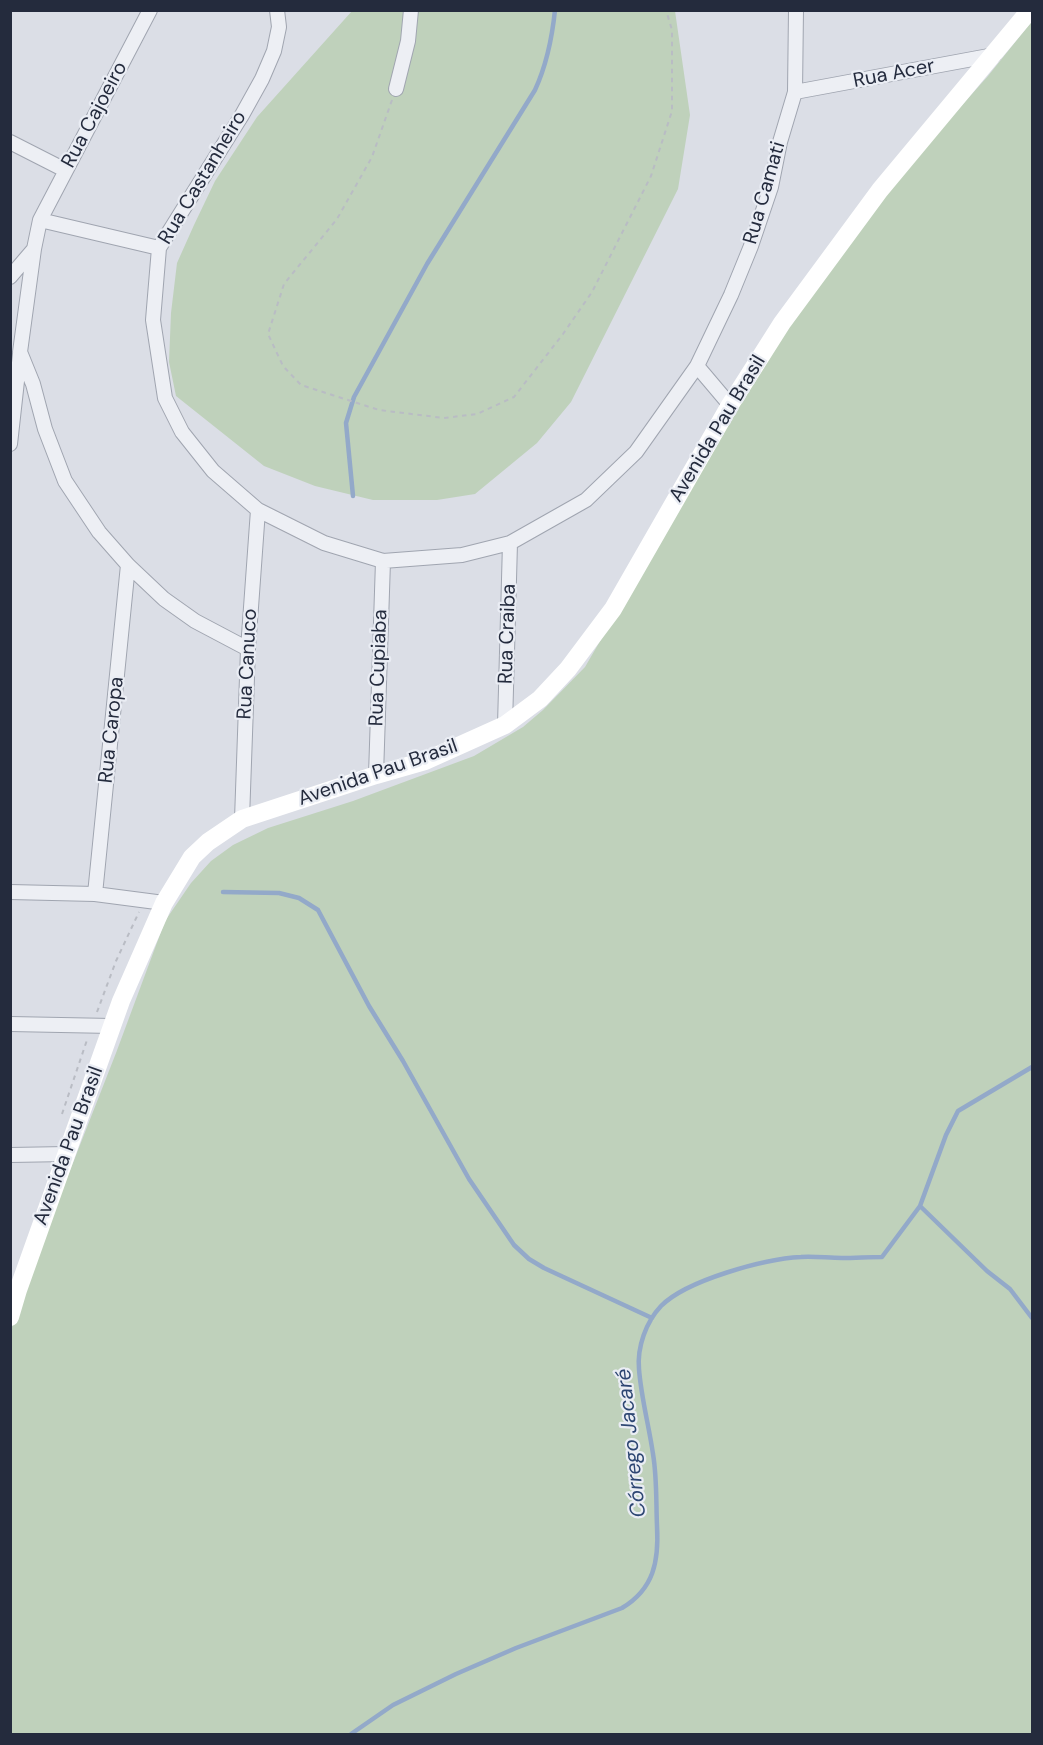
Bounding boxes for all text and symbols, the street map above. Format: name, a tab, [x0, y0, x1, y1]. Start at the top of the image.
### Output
street label: Rua Acer	[851, 54, 937, 94]
street label: Rua Cajoeiro	[57, 58, 133, 172]
street label: Rua Castanheiro	[154, 107, 252, 249]
street label: Rua Camati	[739, 139, 791, 247]
street label: Avenida Pau Brasil	[665, 351, 771, 507]
street label: Rua Craiba	[494, 583, 522, 685]
street label: Rua Canuco	[233, 608, 263, 720]
street label: Rua Cupiaba	[365, 609, 393, 727]
street label: Rua Caropa	[94, 676, 130, 784]
street label: Avenida Pau Brasil	[295, 734, 461, 812]
street label: Avenida Pau Brasil	[29, 1063, 109, 1229]
water label: Córrego Jacaré	[612, 1367, 652, 1519]

